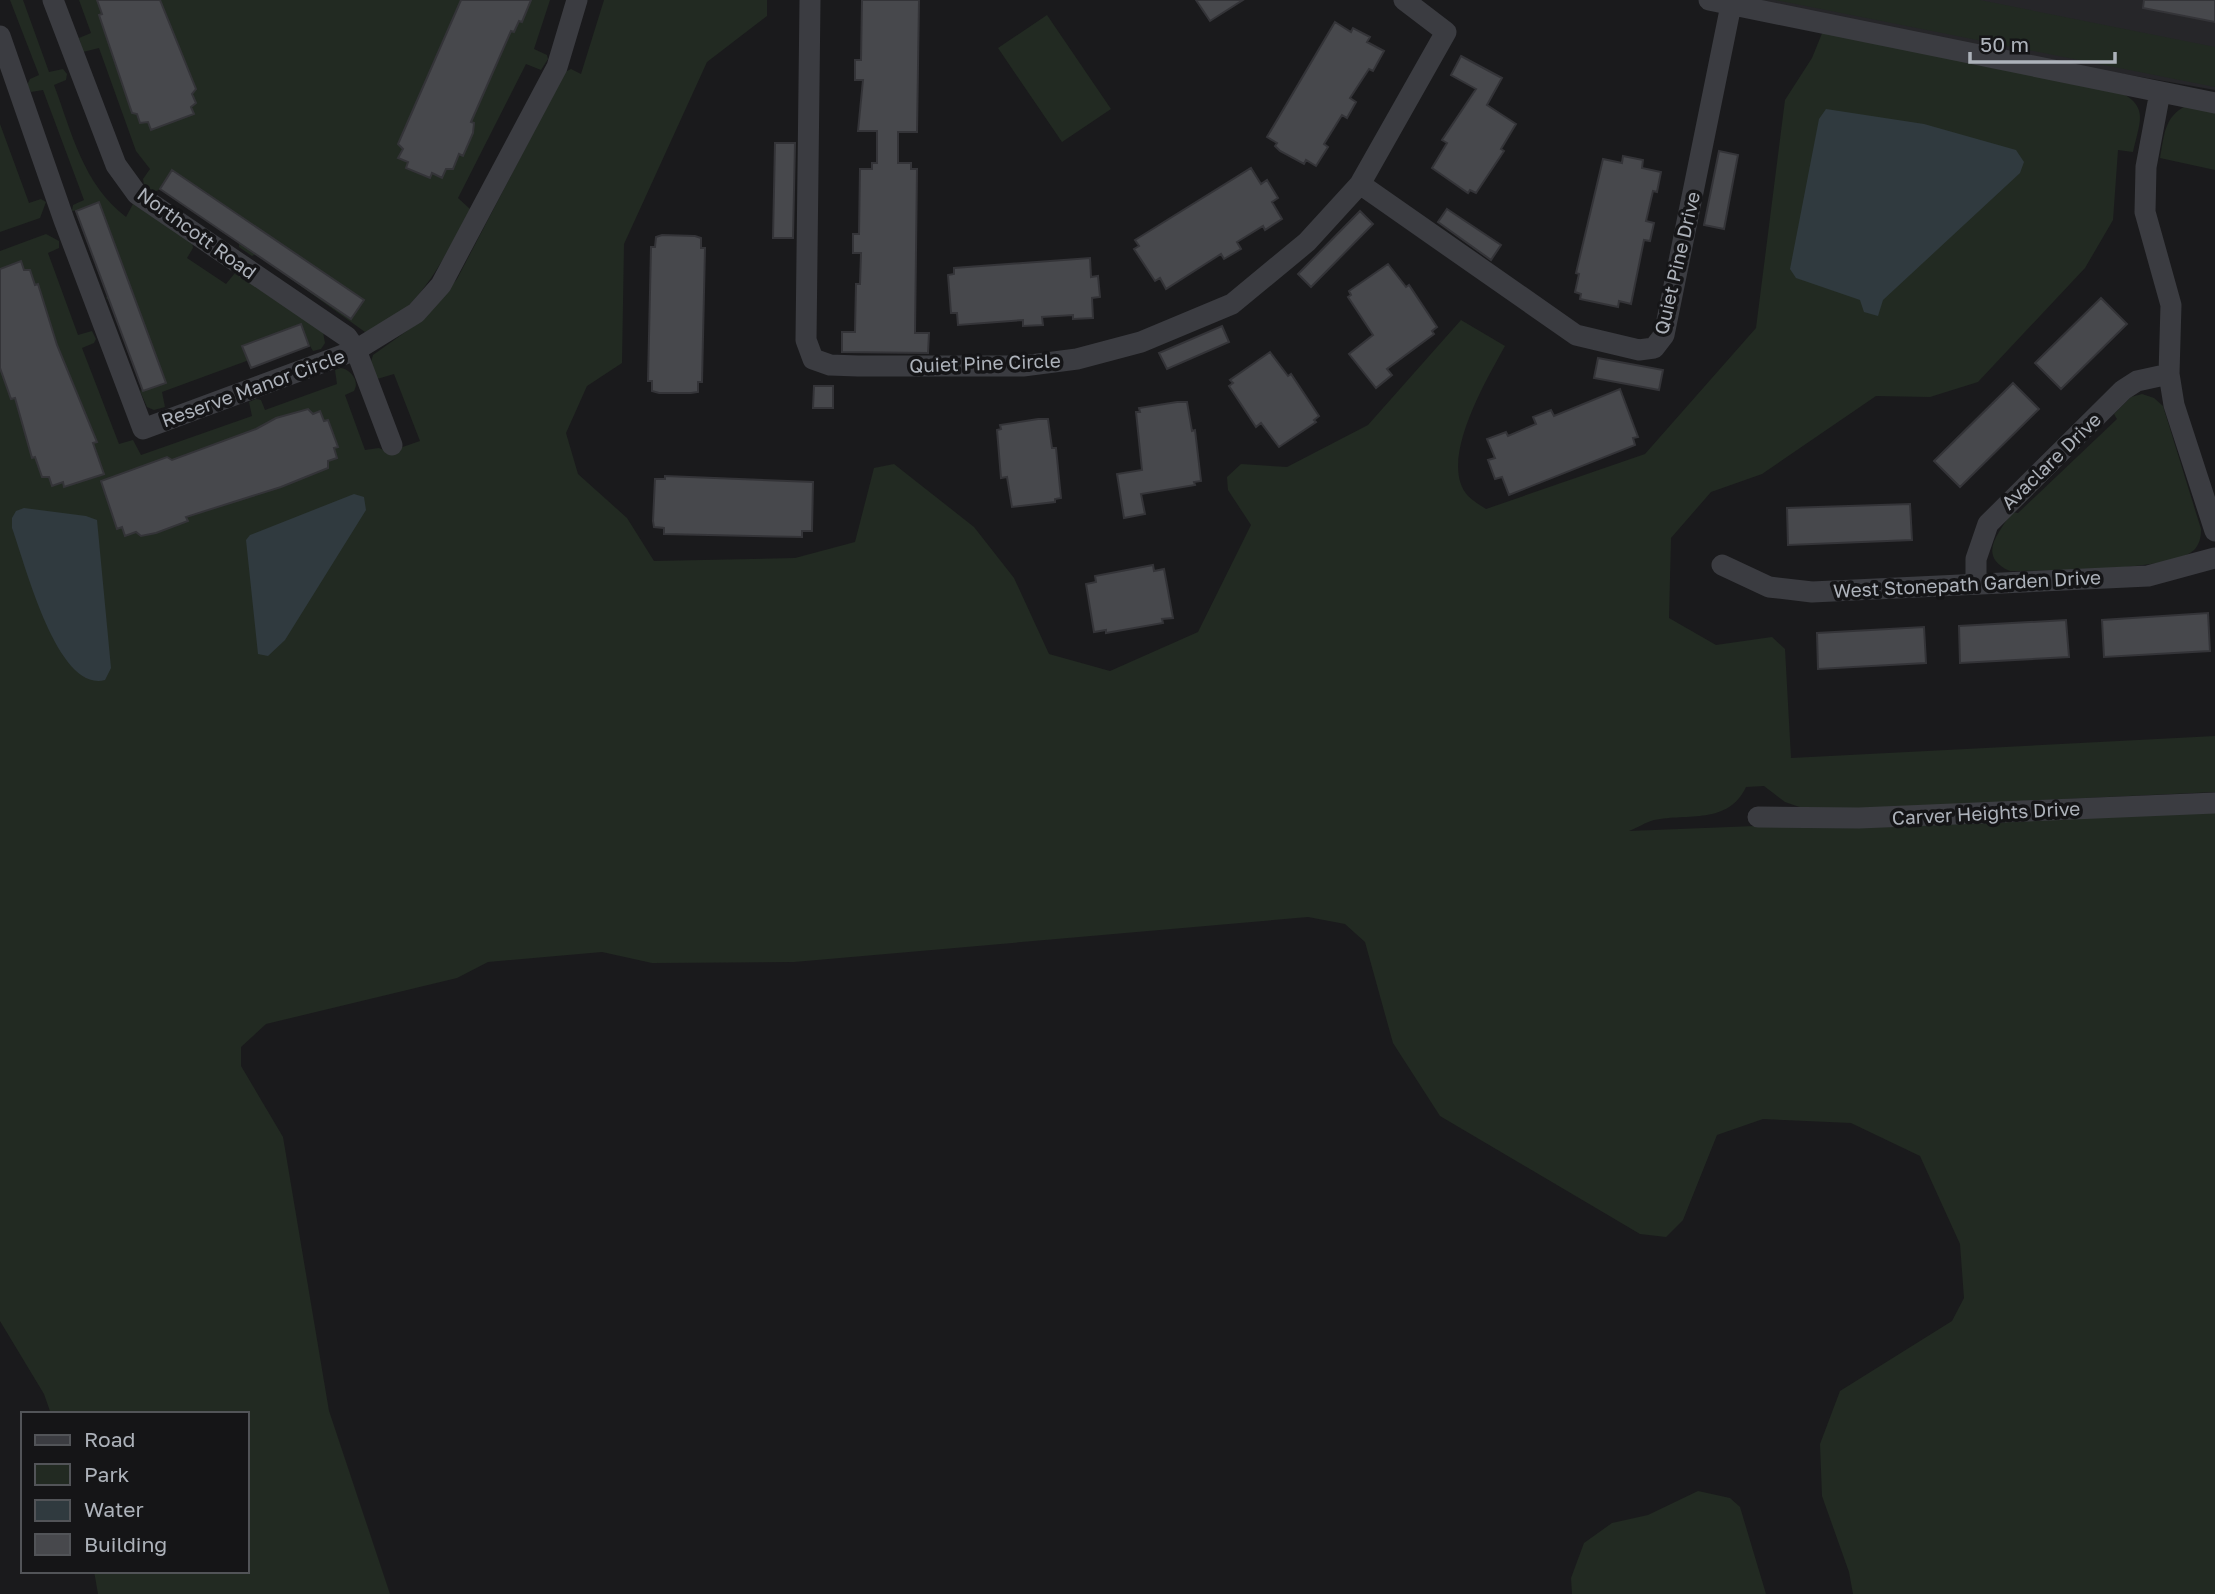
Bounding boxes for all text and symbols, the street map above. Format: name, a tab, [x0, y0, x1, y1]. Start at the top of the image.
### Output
scale bar	[1970, 21, 2115, 65]
text: 50 m	[1980, 31, 2029, 57]
street label: Northcott Road	[134, 182, 261, 283]
street label: Quiet Pine Drive	[1649, 189, 1704, 337]
street label: Reserve Manor Circle	[158, 344, 348, 431]
street label: Quiet Pine Circle	[909, 348, 1061, 377]
street label: Avaclare Drive	[1996, 407, 2105, 514]
street label: West Stonepath Garden Drive	[1832, 565, 2102, 602]
street label: Carver Heights Drive	[1891, 796, 2081, 829]
legend	[21, 1412, 248, 1573]
text: Road	[84, 1426, 135, 1452]
text: Park	[84, 1461, 130, 1487]
text: Water	[84, 1496, 144, 1522]
text: Building	[84, 1531, 167, 1557]

